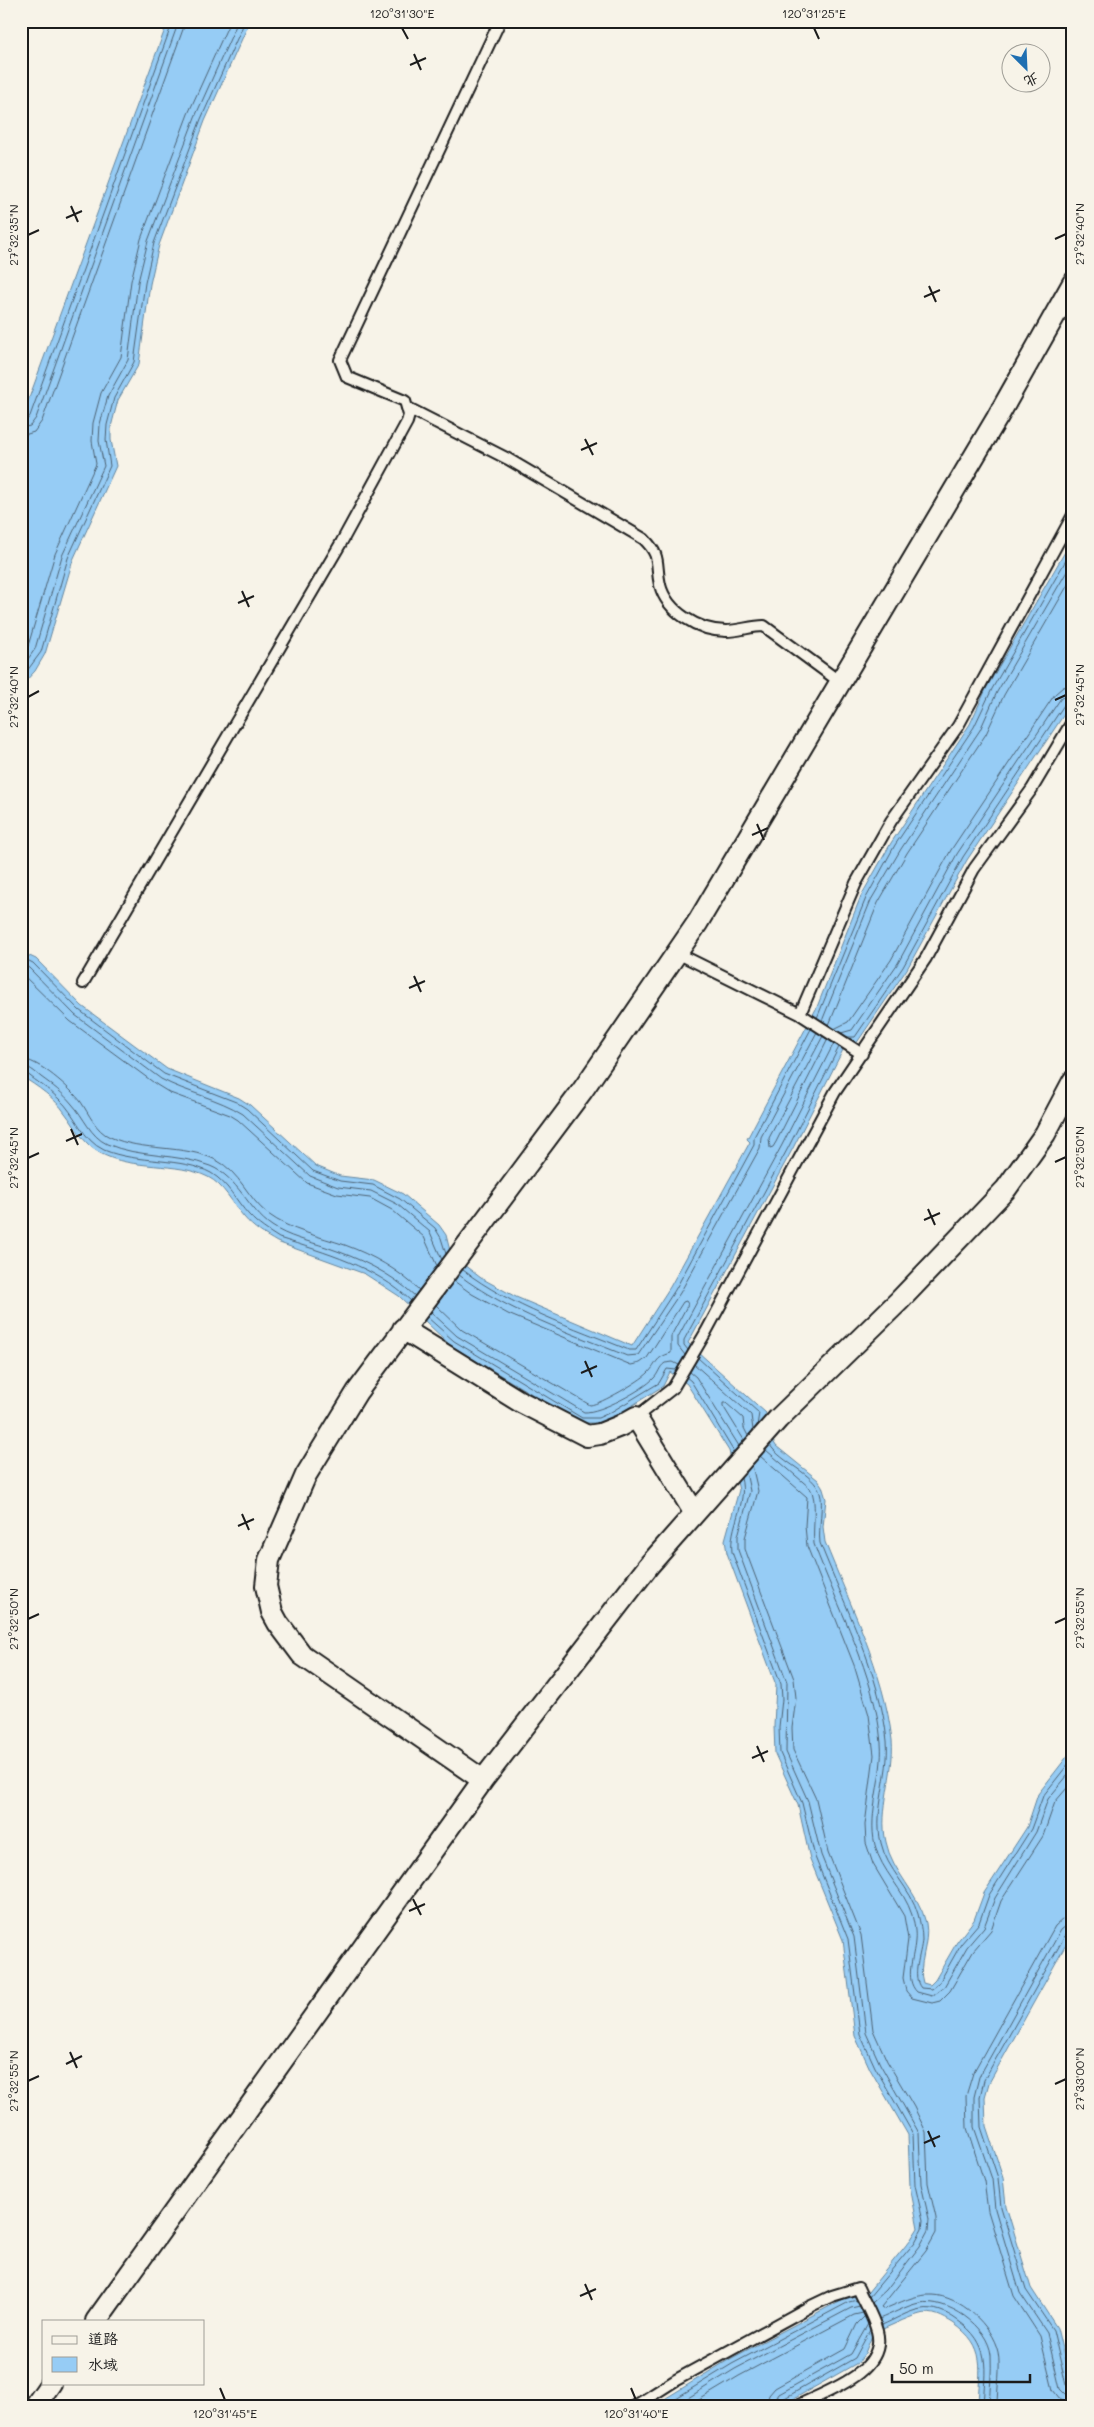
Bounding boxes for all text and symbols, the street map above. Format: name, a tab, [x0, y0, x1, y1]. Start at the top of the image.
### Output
text: 120°31'30"E	[370, 5, 434, 21]
text: 120°31'25"E	[782, 5, 846, 21]
north arrow	[1002, 42, 1052, 92]
text: 北	[1021, 69, 1042, 92]
text: 27°32'40"N	[1071, 203, 1087, 265]
text: 27°32'35"N	[5, 204, 21, 266]
text: 27°32'45"N	[1071, 664, 1087, 726]
text: 27°32'40"N	[5, 666, 21, 728]
text: 27°32'50"N	[1071, 1126, 1087, 1188]
text: 27°32'45"N	[5, 1127, 21, 1189]
text: 27°32'55"N	[1071, 1587, 1087, 1649]
text: 27°32'50"N	[5, 1588, 21, 1650]
text: 27°33'00"N	[1071, 2048, 1087, 2110]
text: 27°32'55"N	[5, 2050, 21, 2112]
legend	[42, 2320, 205, 2384]
text: 道路	[88, 2328, 118, 2348]
scale bar	[892, 2352, 1029, 2384]
text: 水域	[88, 2354, 118, 2374]
text: 50 m	[899, 2358, 934, 2378]
text: 120°31'45"E	[193, 2405, 257, 2421]
text: 120°31'40"E	[604, 2405, 668, 2421]

